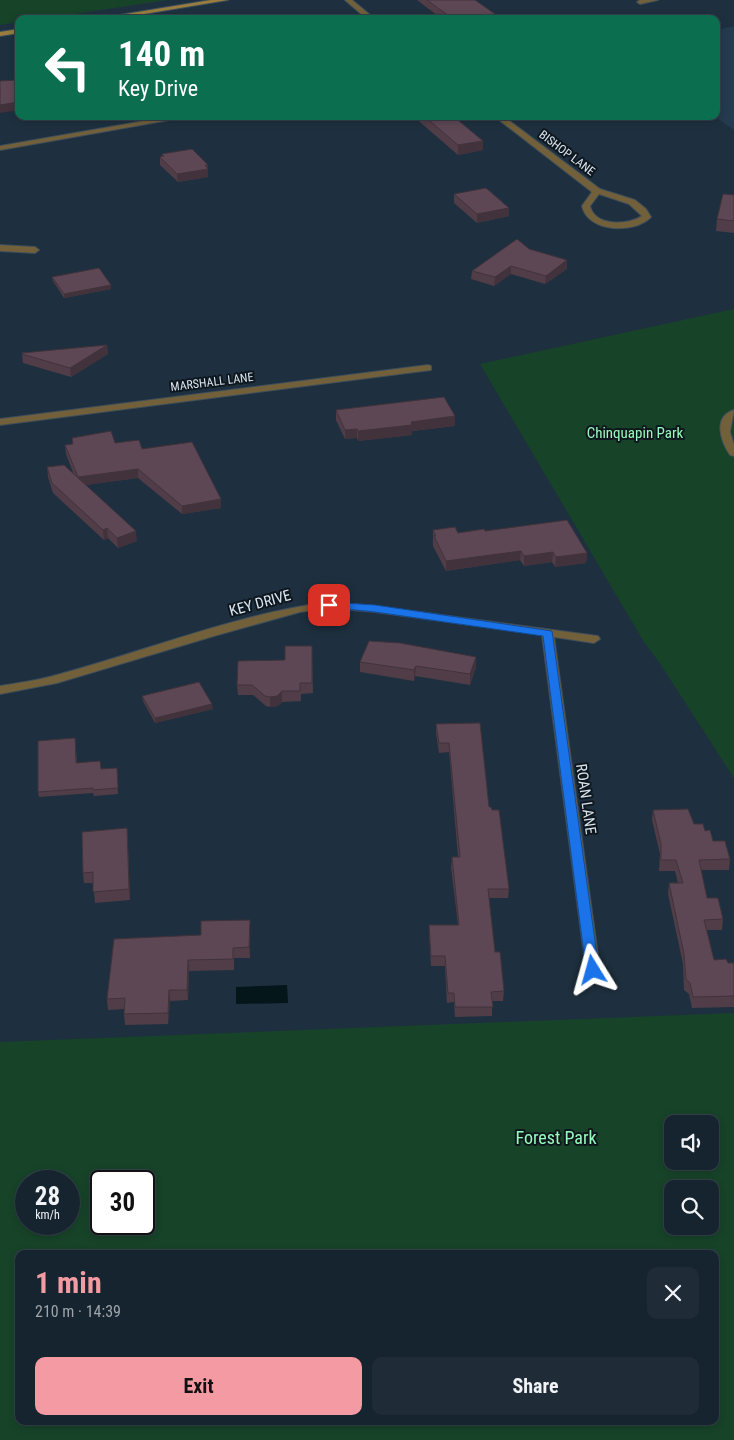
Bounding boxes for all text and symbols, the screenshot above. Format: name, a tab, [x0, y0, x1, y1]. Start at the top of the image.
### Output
text: 140 m	[118, 34, 205, 75]
icon: left	[35, 35, 100, 100]
text: Key Drive	[118, 76, 198, 101]
street label: BISHOP LANE	[536, 128, 598, 178]
street label: MARSHALL LANE	[170, 370, 254, 394]
park label: Chinquapin Park	[587, 424, 684, 442]
pin	[308, 584, 350, 626]
street label: KEY DRIVE	[227, 586, 293, 620]
icon: arrive	[315, 591, 343, 619]
street label: ROAN LANE	[572, 763, 600, 835]
position arrow	[566, 943, 618, 995]
map controls	[664, 1115, 719, 1235]
button: sound	[664, 1115, 719, 1170]
park label: Forest Park	[515, 1127, 597, 1148]
speed limit sign: 30	[90, 1170, 155, 1235]
button: search	[664, 1180, 719, 1235]
text: 28	[35, 1182, 60, 1211]
text: km/h	[35, 1208, 60, 1222]
text: 1 min	[35, 1265, 102, 1300]
button: close	[647, 1267, 699, 1319]
text: 210 m · 14:39	[35, 1302, 121, 1321]
button: Exit	[35, 1357, 362, 1415]
button: Share	[372, 1357, 699, 1415]

